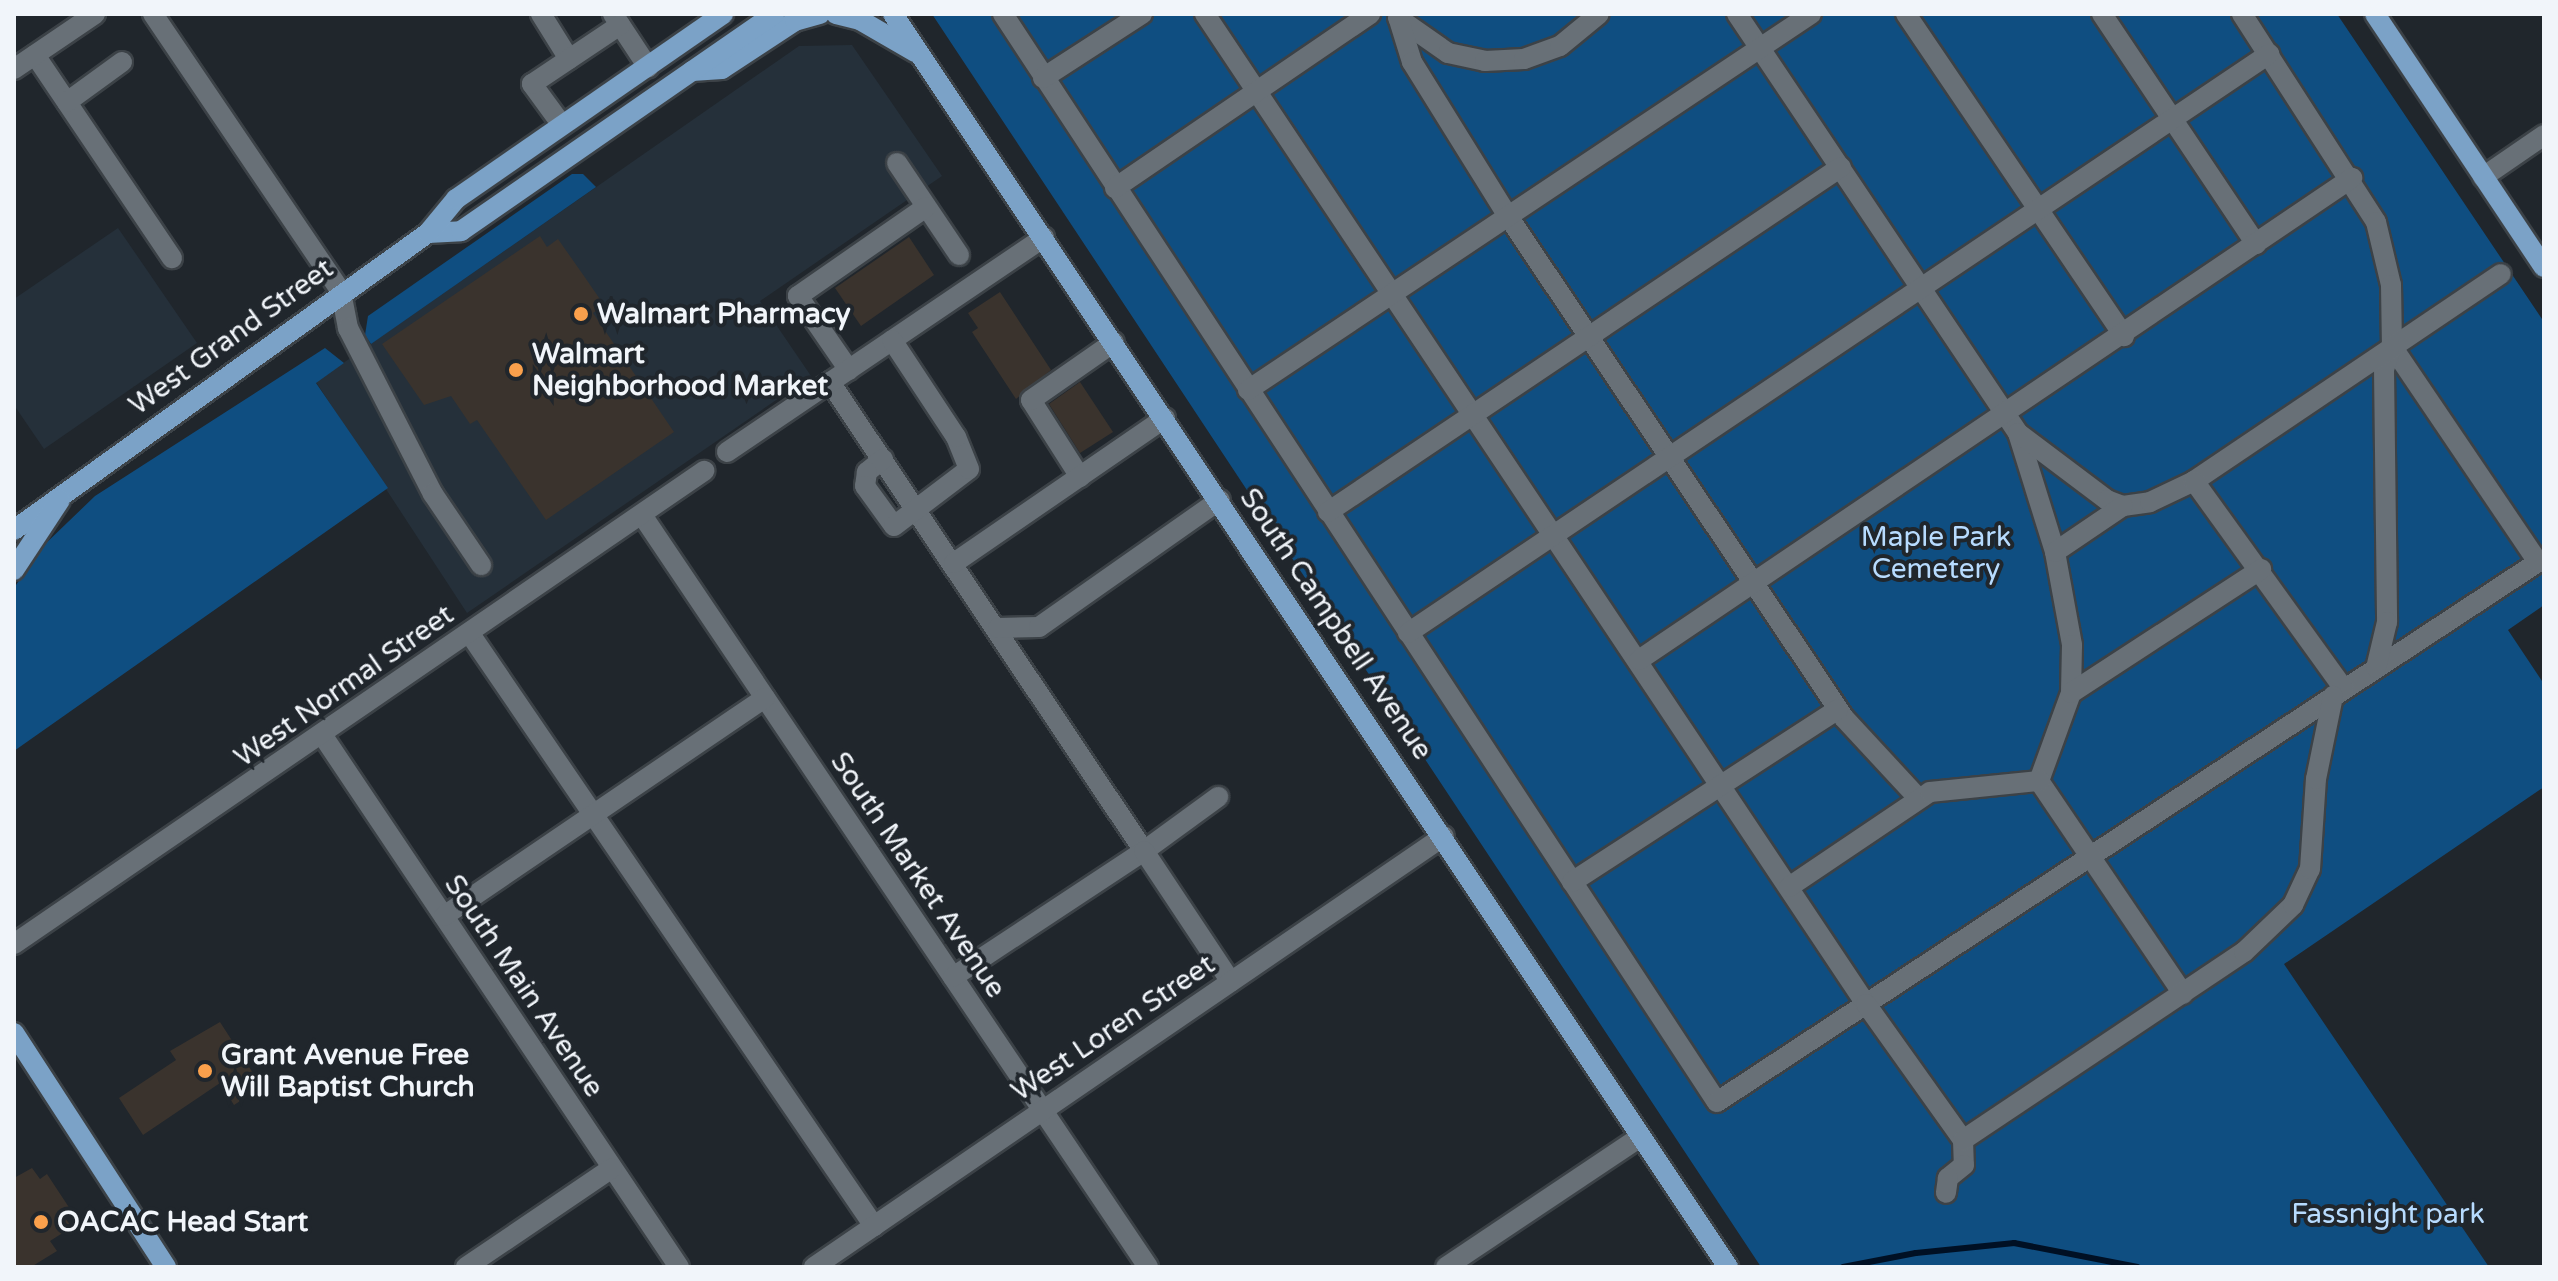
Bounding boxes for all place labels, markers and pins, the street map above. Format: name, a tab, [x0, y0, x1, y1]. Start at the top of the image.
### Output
place label: Walmart Pharmacy	[597, 297, 851, 331]
marker: Walmart Pharmacy	[572, 305, 590, 323]
place label: Walmart Neighborhood Market	[532, 337, 828, 403]
marker: Walmart Neighborhood Market	[507, 361, 525, 379]
place label: Grant Avenue Free Will Baptist Church	[221, 1038, 475, 1104]
marker: Grant Avenue Free Will Baptist Church	[196, 1062, 214, 1080]
place label: OACAC Head Start	[57, 1205, 308, 1239]
marker: OACAC Head Start	[32, 1213, 50, 1231]

